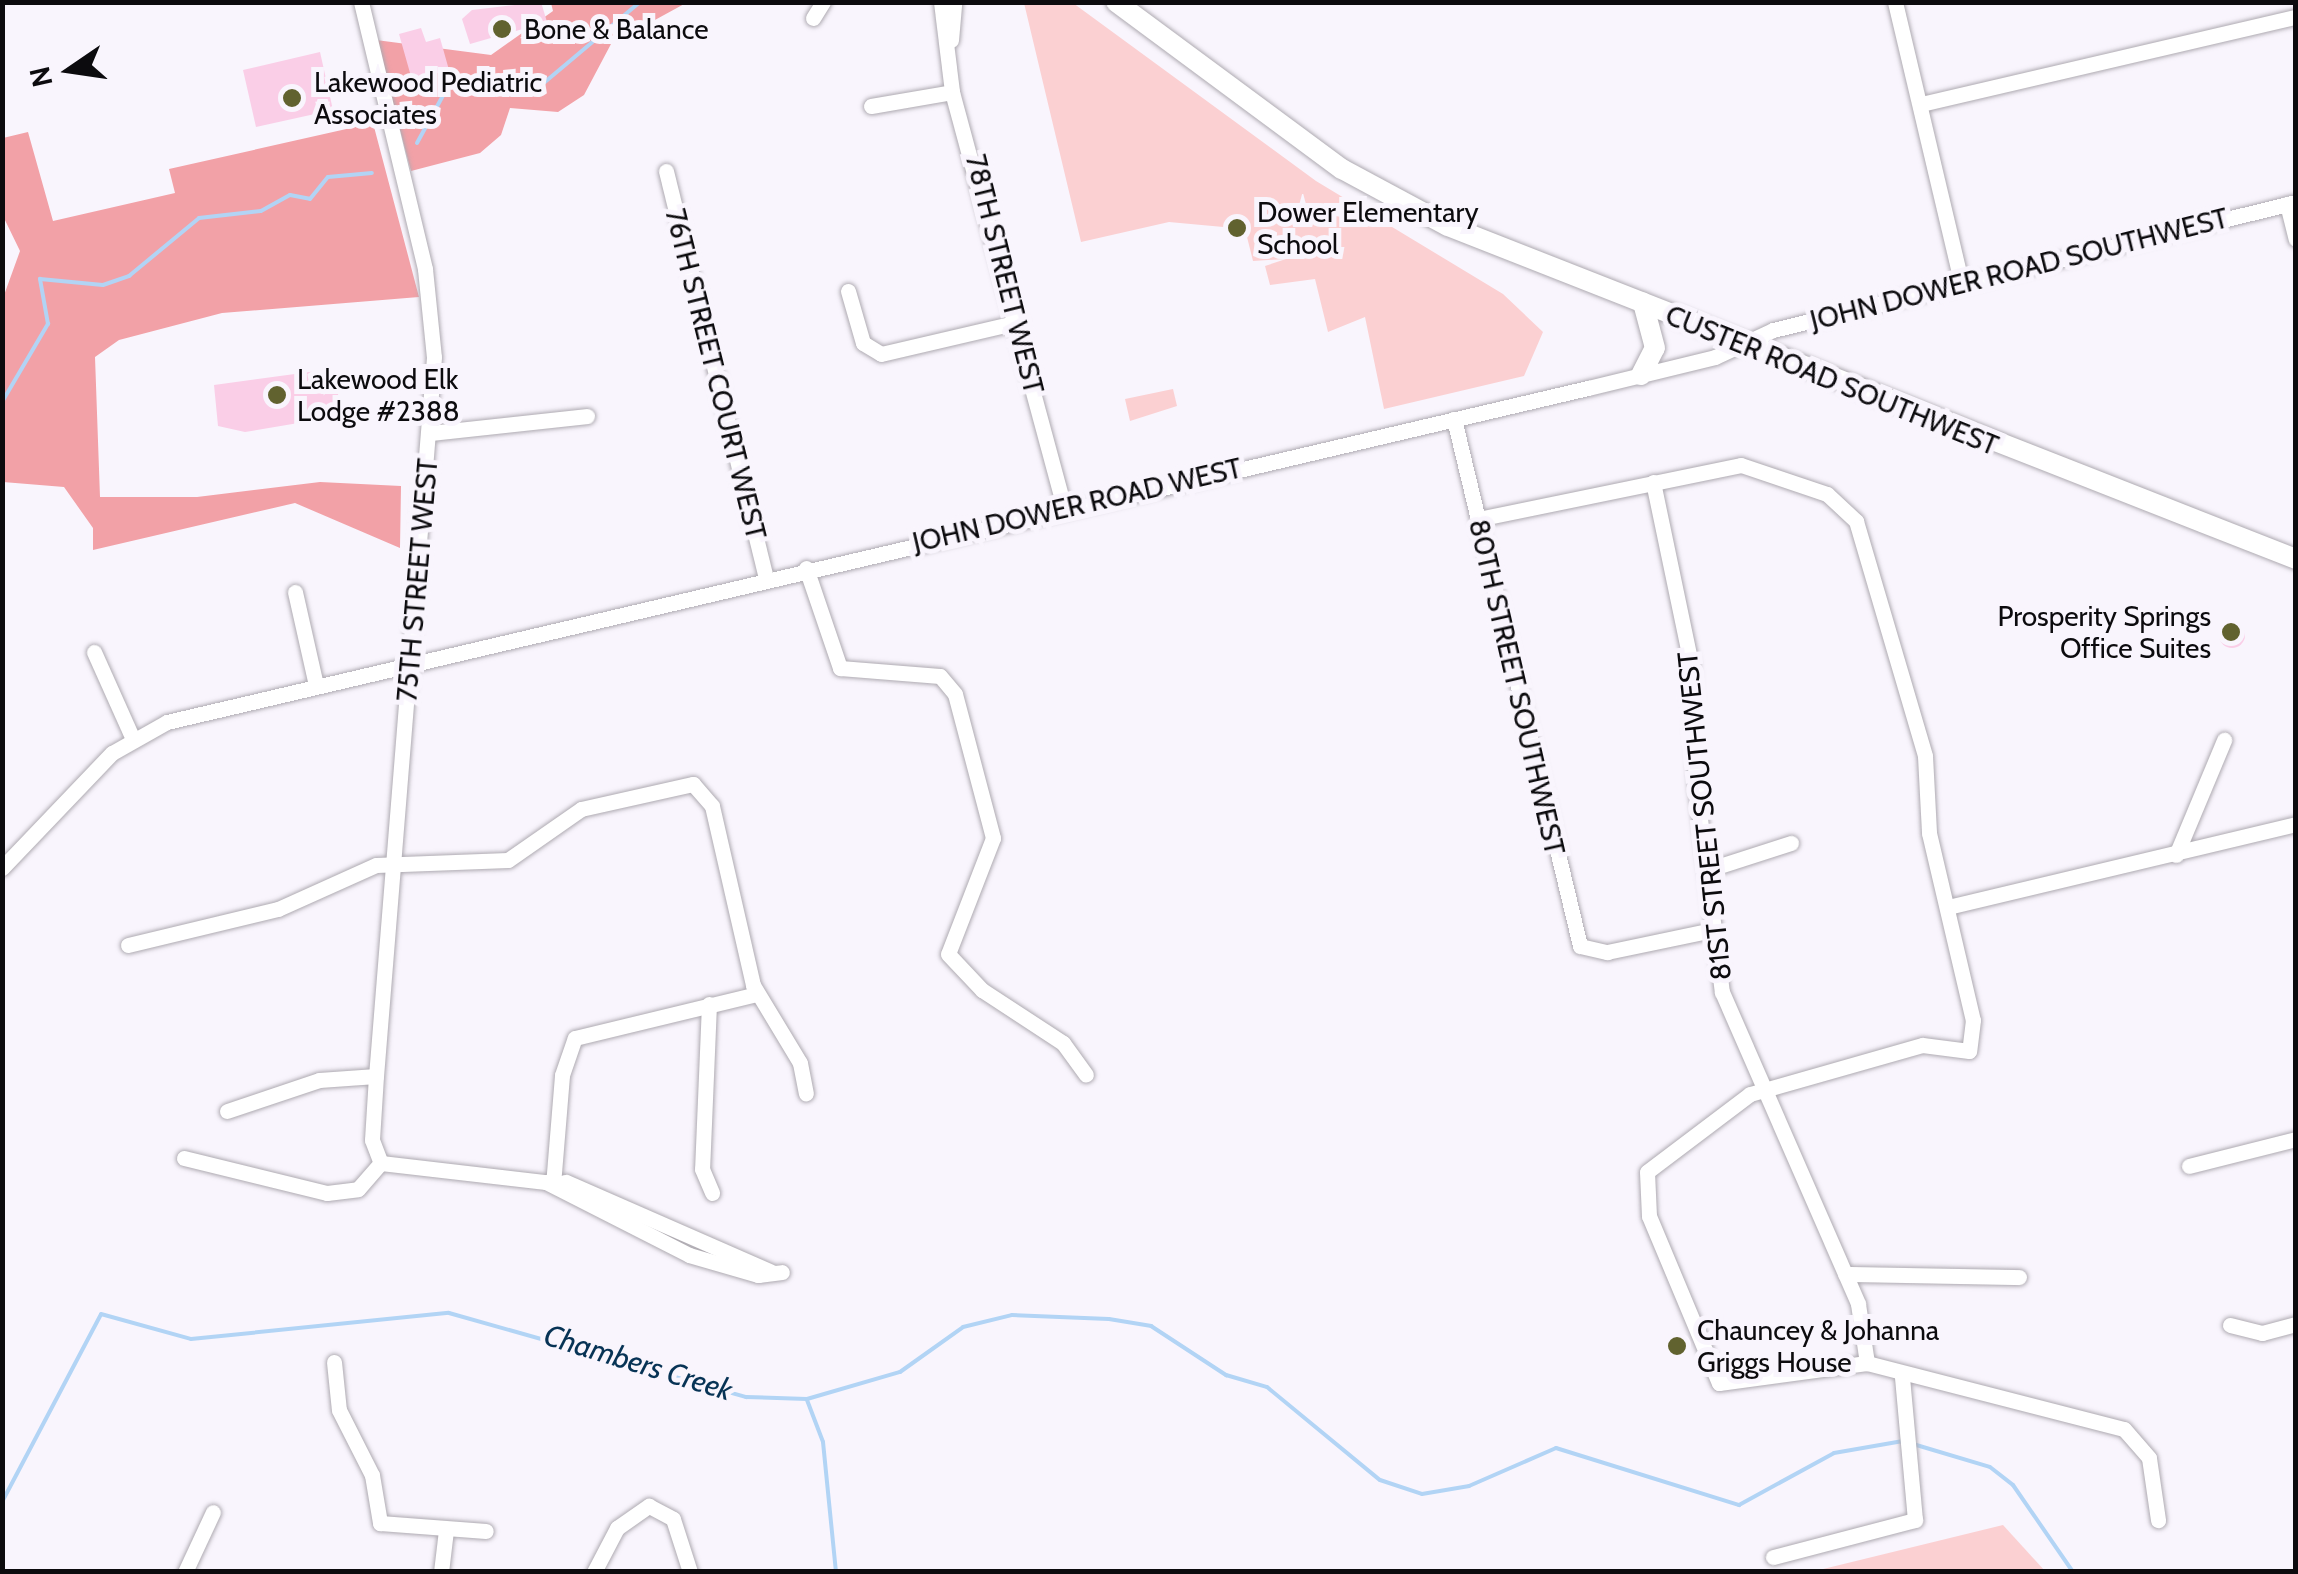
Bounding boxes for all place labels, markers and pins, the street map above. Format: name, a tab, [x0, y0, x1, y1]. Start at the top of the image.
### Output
place label: Bone & Balance	[524, 12, 709, 46]
marker: Bone & Balance	[489, 16, 515, 42]
place label: Lakewood Pediatric Associates	[314, 65, 542, 131]
marker: Lakewood Pediatric Associates	[279, 85, 305, 111]
place label: Dower Elementary School	[1257, 195, 1479, 261]
marker: Dower Elementary School	[1226, 217, 1248, 239]
place label: Lakewood Elk Lodge #2388	[297, 362, 460, 428]
marker: Lakewood Elk Lodge #2388	[266, 384, 288, 406]
place label: Prosperity Springs Office Suites	[1997, 599, 2211, 665]
marker: Prosperity Springs Office Suites	[2220, 621, 2242, 643]
place label: Chauncey & Johanna Griggs House	[1697, 1313, 1939, 1379]
marker: Chauncey & Johanna Griggs House	[1666, 1335, 1688, 1357]

